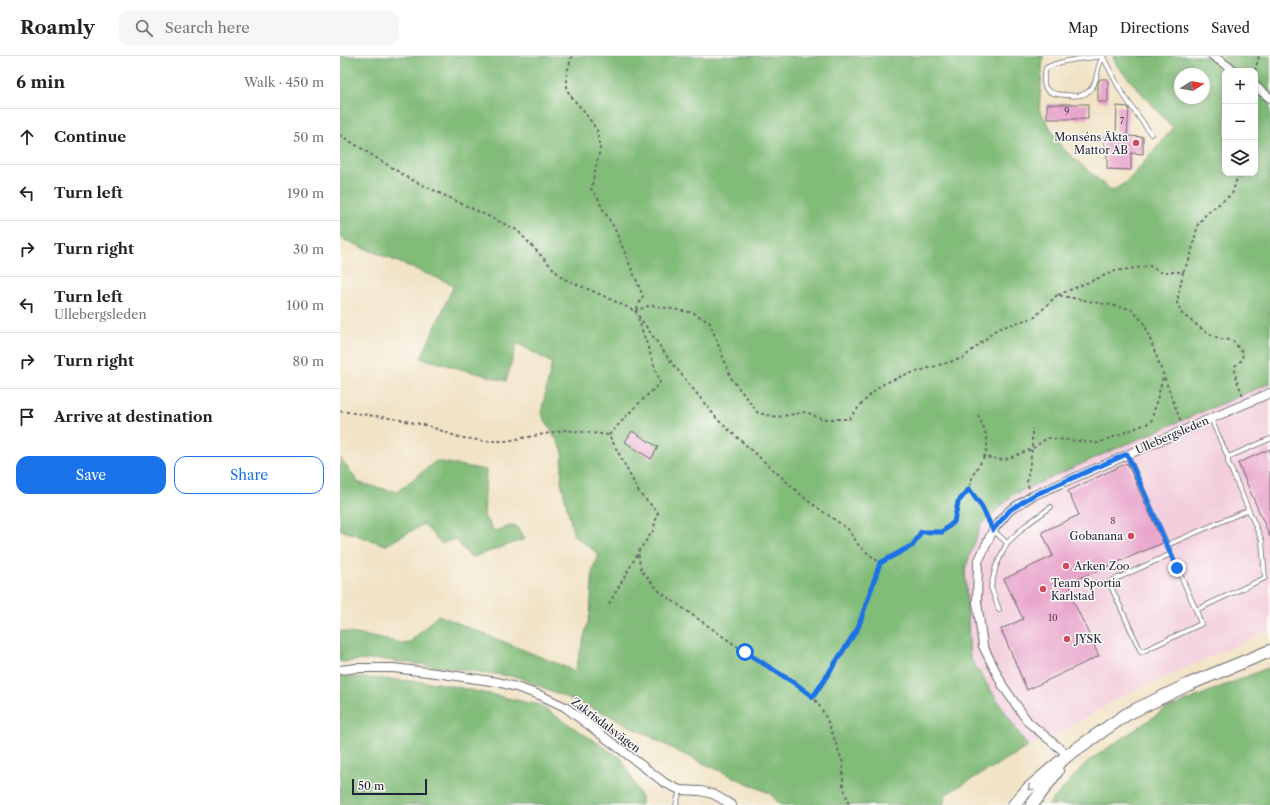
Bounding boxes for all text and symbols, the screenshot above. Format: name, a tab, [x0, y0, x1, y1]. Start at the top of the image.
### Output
search box	[119, 10, 399, 46]
text: Roamly	[20, 16, 95, 39]
icon: search	[133, 17, 155, 39]
text: Search here	[165, 18, 250, 37]
text: Map	[1068, 19, 1098, 37]
text: Directions	[1120, 19, 1189, 37]
text: Saved	[1211, 19, 1250, 37]
north arrow	[1174, 68, 1210, 104]
map controls	[1222, 68, 1258, 176]
button: +	[1222, 68, 1258, 104]
text: 6 min	[16, 72, 65, 92]
text: Walk · 450 m	[244, 74, 324, 90]
button: −	[1222, 104, 1258, 140]
house number: 9	[1064, 105, 1070, 116]
house number: 7	[1120, 115, 1125, 126]
icon: ahead	[16, 126, 38, 148]
text: Continue	[54, 127, 126, 146]
text: 50 m	[293, 129, 324, 145]
place label: Monséns Äkta Mattor AB	[1054, 130, 1128, 157]
marker: Monséns Äkta Mattor AB	[1131, 138, 1141, 148]
button: layers	[1222, 140, 1258, 176]
icon: left	[16, 182, 38, 204]
text: Turn left	[54, 183, 123, 202]
text: 190 m	[287, 185, 324, 201]
icon: right	[16, 238, 38, 260]
text: Turn right	[54, 239, 134, 258]
text: 30 m	[293, 241, 324, 257]
text: Turn left	[54, 287, 123, 306]
icon: left	[16, 294, 38, 316]
text: 100 m	[286, 297, 324, 313]
text: Ullebergsleden	[54, 306, 147, 322]
icon: right	[16, 350, 38, 372]
text: Turn right	[54, 351, 134, 370]
text: 80 m	[292, 353, 324, 369]
icon: arrive	[16, 406, 38, 428]
text: Arrive at destination	[54, 407, 213, 426]
street label: Ullebergsleden	[1133, 413, 1211, 457]
button: Save	[16, 456, 166, 494]
button: Share	[174, 456, 324, 494]
house number: 8	[1110, 515, 1116, 526]
place label: Gobanana	[1070, 529, 1123, 543]
marker: Gobanana	[1126, 531, 1136, 541]
place label: Arken Zoo	[1073, 559, 1130, 573]
route end	[1168, 559, 1186, 577]
marker: Arken Zoo	[1061, 561, 1071, 571]
place label: Team Sportia Karlstad	[1051, 576, 1121, 603]
marker: Team Sportia Karlstad	[1038, 584, 1048, 594]
house number: 10	[1048, 612, 1058, 623]
place label: JYSK	[1073, 632, 1102, 646]
marker: JYSK	[1062, 634, 1072, 644]
route start	[736, 643, 754, 661]
street label: Zakrisdalsvägen	[569, 694, 643, 756]
scale bar	[352, 777, 427, 796]
text: 50 m	[358, 779, 384, 793]
one-way arrow	[1027, 783, 1035, 791]

